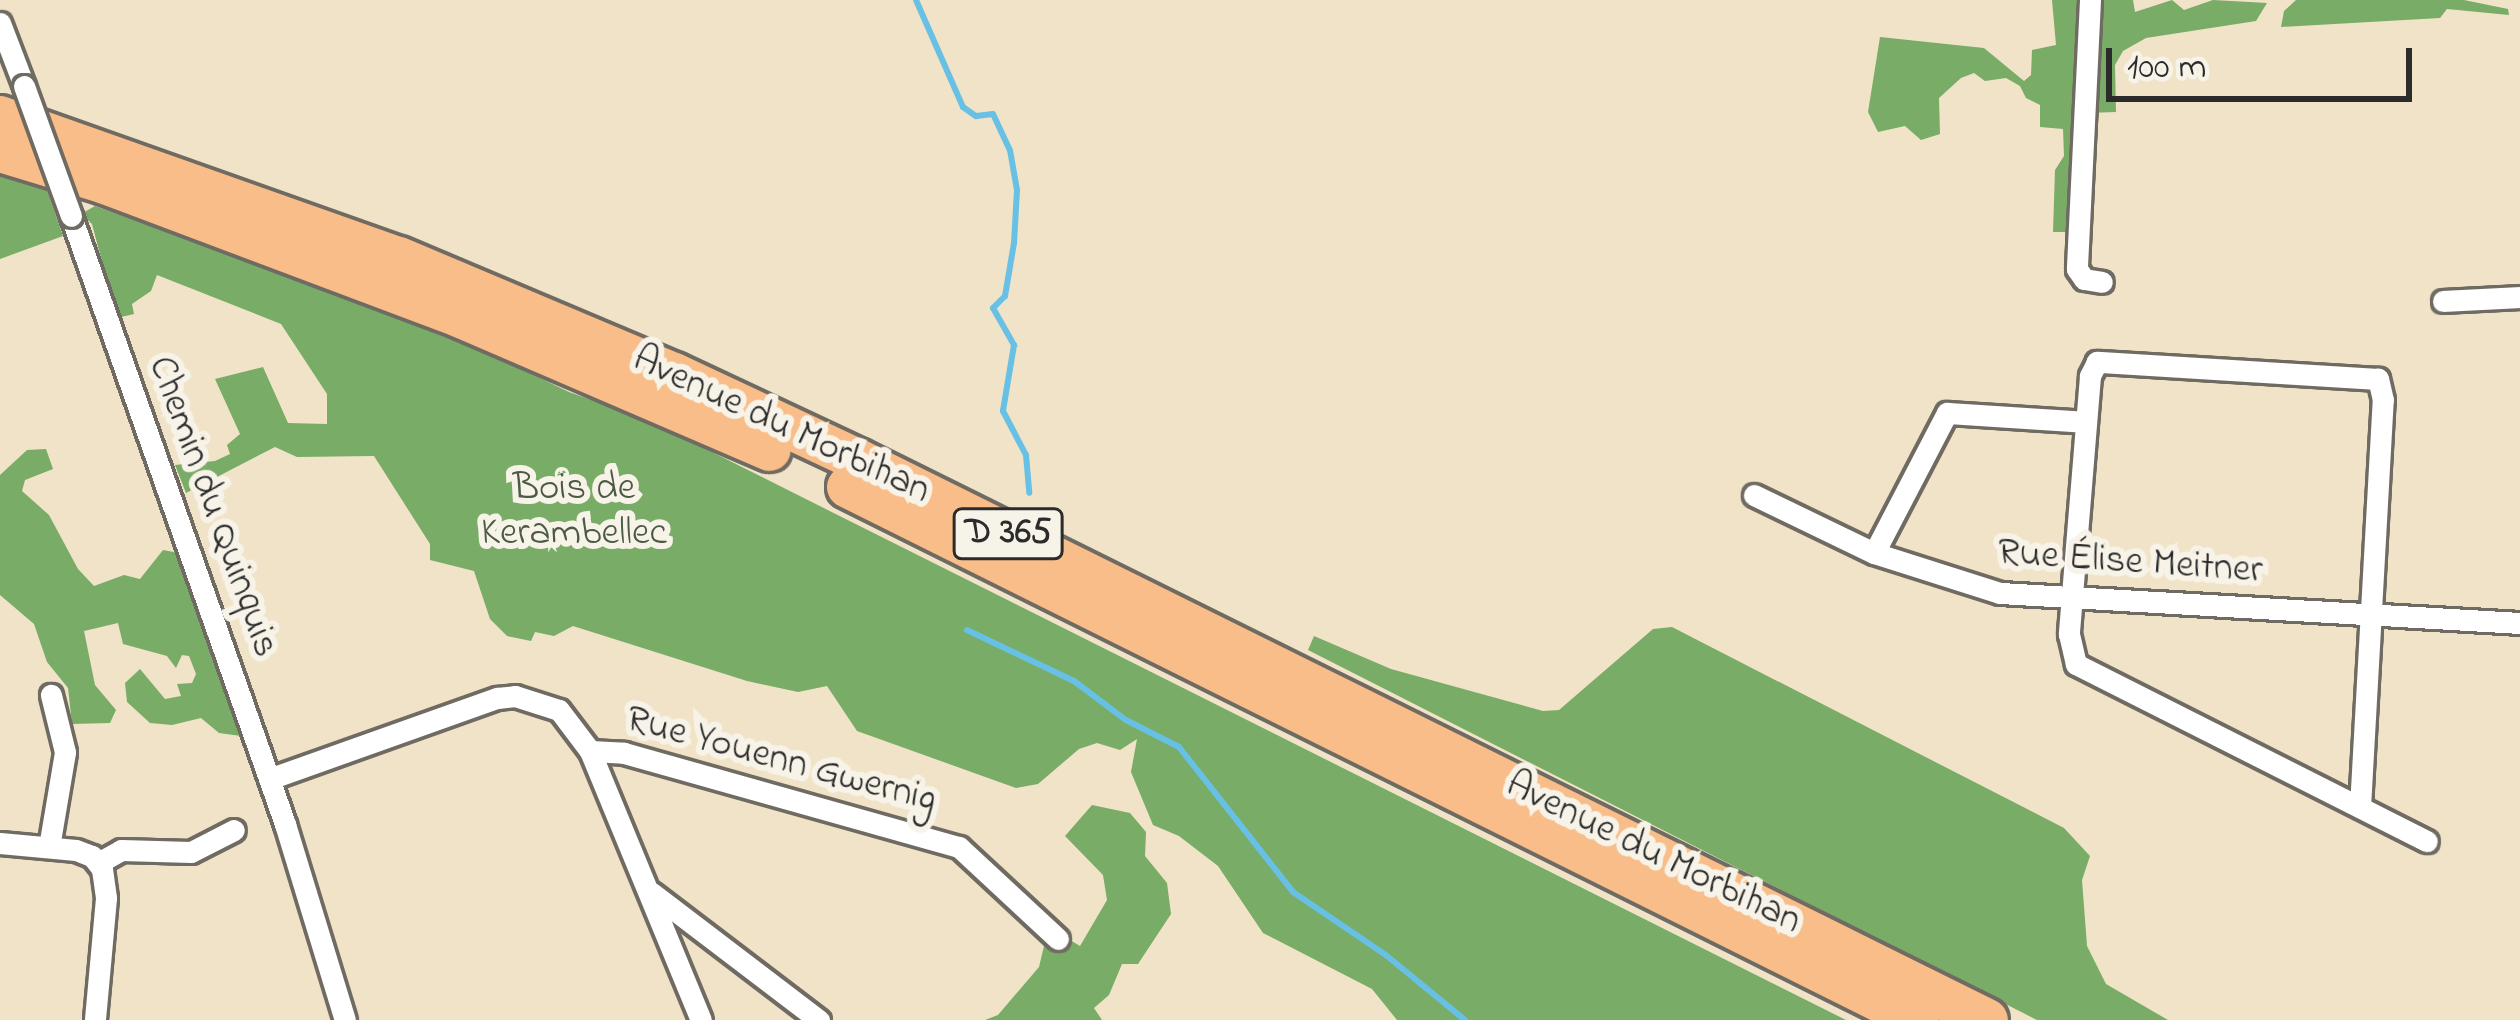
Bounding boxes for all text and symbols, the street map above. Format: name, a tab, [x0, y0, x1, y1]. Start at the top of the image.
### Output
scale bar	[2112, 24, 2418, 98]
text: 100 m	[2127, 42, 2207, 95]
street label: Avenue du Morbihan	[625, 337, 937, 515]
street label: Chemin du Quinquis	[136, 350, 288, 664]
park label: Bois de Kerambellec	[481, 467, 667, 558]
road number: D 365	[951, 504, 1065, 564]
street label: Rue Élise Meitner	[1996, 530, 2264, 596]
street label: Rue Youenn Gwernig	[621, 697, 941, 825]
street label: Avenue du Morbihan	[1498, 762, 1808, 946]

